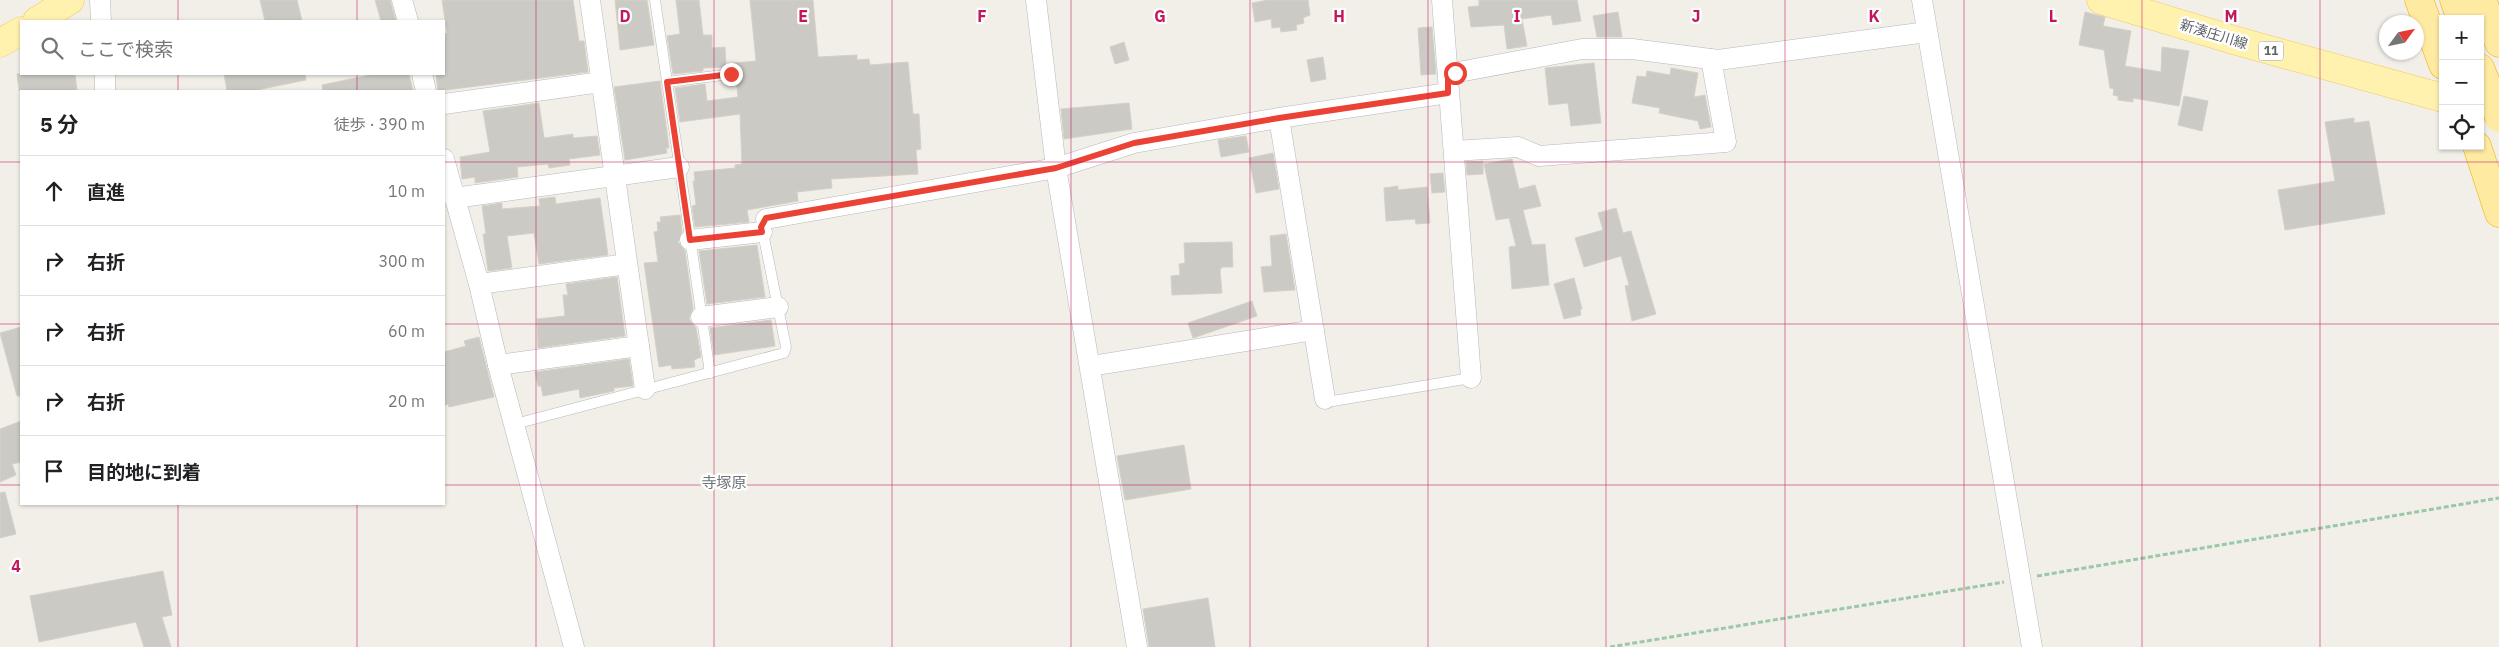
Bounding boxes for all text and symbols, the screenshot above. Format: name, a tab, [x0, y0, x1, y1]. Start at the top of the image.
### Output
text: D	[619, 6, 631, 26]
text: E	[798, 6, 808, 26]
text: F	[977, 6, 987, 26]
text: G	[1154, 6, 1166, 26]
text: H	[1333, 6, 1345, 26]
text: I	[1514, 6, 1521, 26]
text: J	[1692, 6, 1700, 26]
text: K	[1868, 6, 1880, 26]
text: L	[2049, 6, 2057, 26]
text: M	[2224, 6, 2238, 26]
street label: 新湊庄川線	[2178, 15, 2250, 53]
north arrow	[2379, 15, 2424, 60]
map controls	[2439, 15, 2484, 150]
button: +	[2439, 15, 2484, 60]
search box	[20, 20, 445, 75]
icon: search	[38, 34, 66, 62]
text: ここで検索	[78, 37, 173, 61]
road number: 11	[2258, 41, 2284, 60]
button: −	[2439, 60, 2484, 105]
route start	[1444, 62, 1467, 85]
route end	[720, 63, 743, 86]
button: locate	[2439, 105, 2484, 150]
text: 5 分	[40, 110, 79, 138]
text: 徒歩 · 390 m	[334, 114, 425, 134]
icon: ahead	[40, 177, 68, 205]
text: 直進	[87, 180, 125, 204]
text: 10 m	[388, 181, 425, 201]
icon: right	[40, 247, 68, 275]
text: 右折	[87, 250, 125, 274]
text: 300 m	[378, 251, 425, 271]
icon: right	[40, 317, 68, 345]
text: 右折	[87, 320, 125, 344]
text: 60 m	[388, 321, 425, 341]
icon: right	[40, 387, 68, 415]
text: 右折	[87, 390, 125, 414]
text: 20 m	[388, 391, 425, 411]
icon: arrive	[40, 457, 68, 485]
text: 目的地に到着	[87, 460, 201, 484]
district label: 寺塚原	[701, 473, 747, 492]
text: 4	[11, 556, 21, 576]

